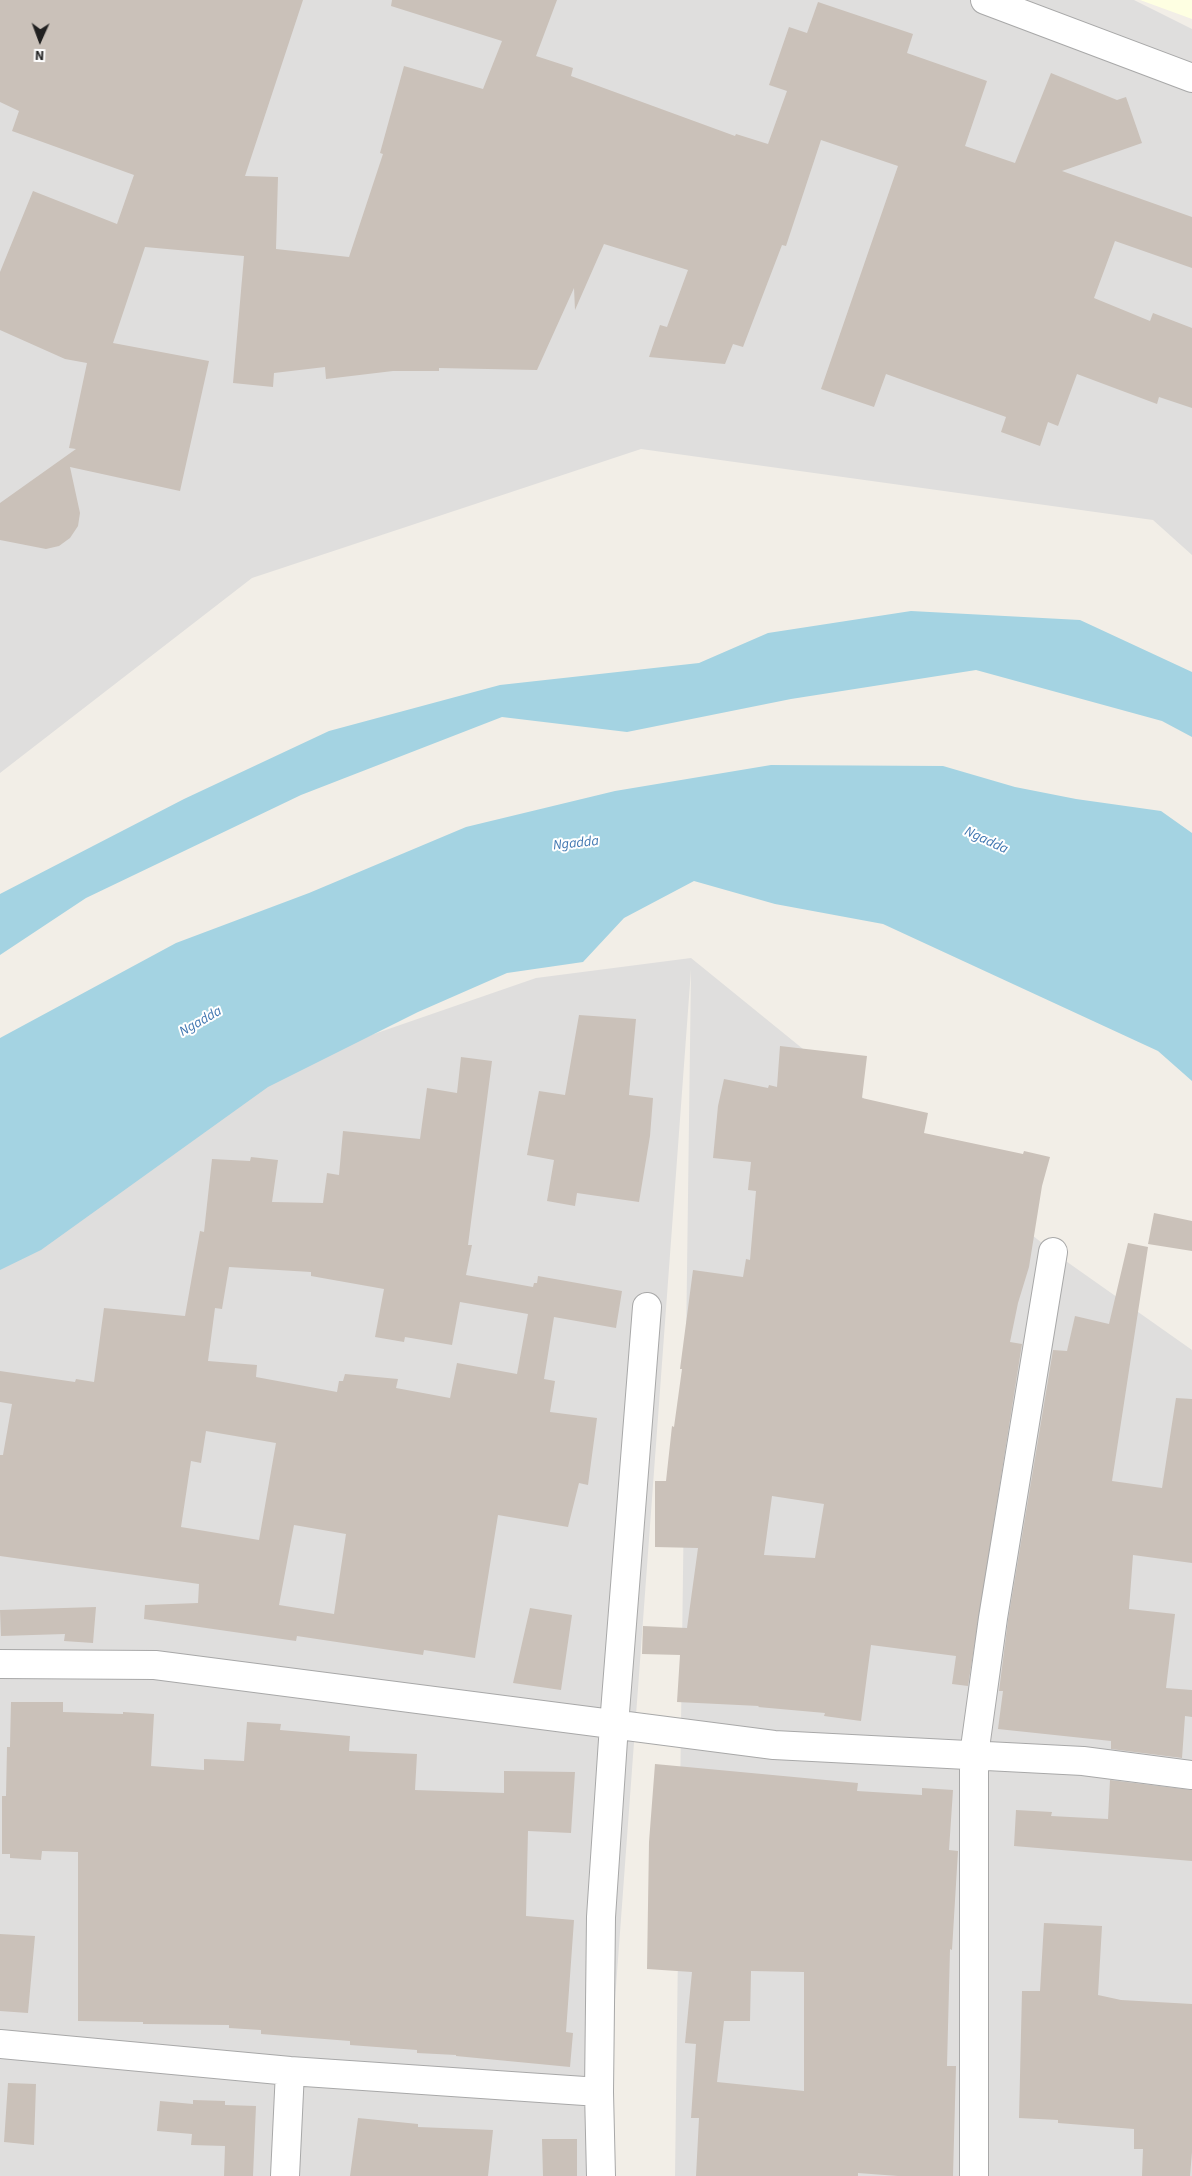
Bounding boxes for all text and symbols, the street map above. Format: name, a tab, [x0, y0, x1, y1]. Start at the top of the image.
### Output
north arrow	[15, 15, 65, 65]
text: N	[34, 45, 44, 65]
water label: Ngadda	[962, 824, 1010, 858]
water label: Ngadda	[552, 833, 600, 855]
water label: Ngadda	[177, 1003, 225, 1041]

